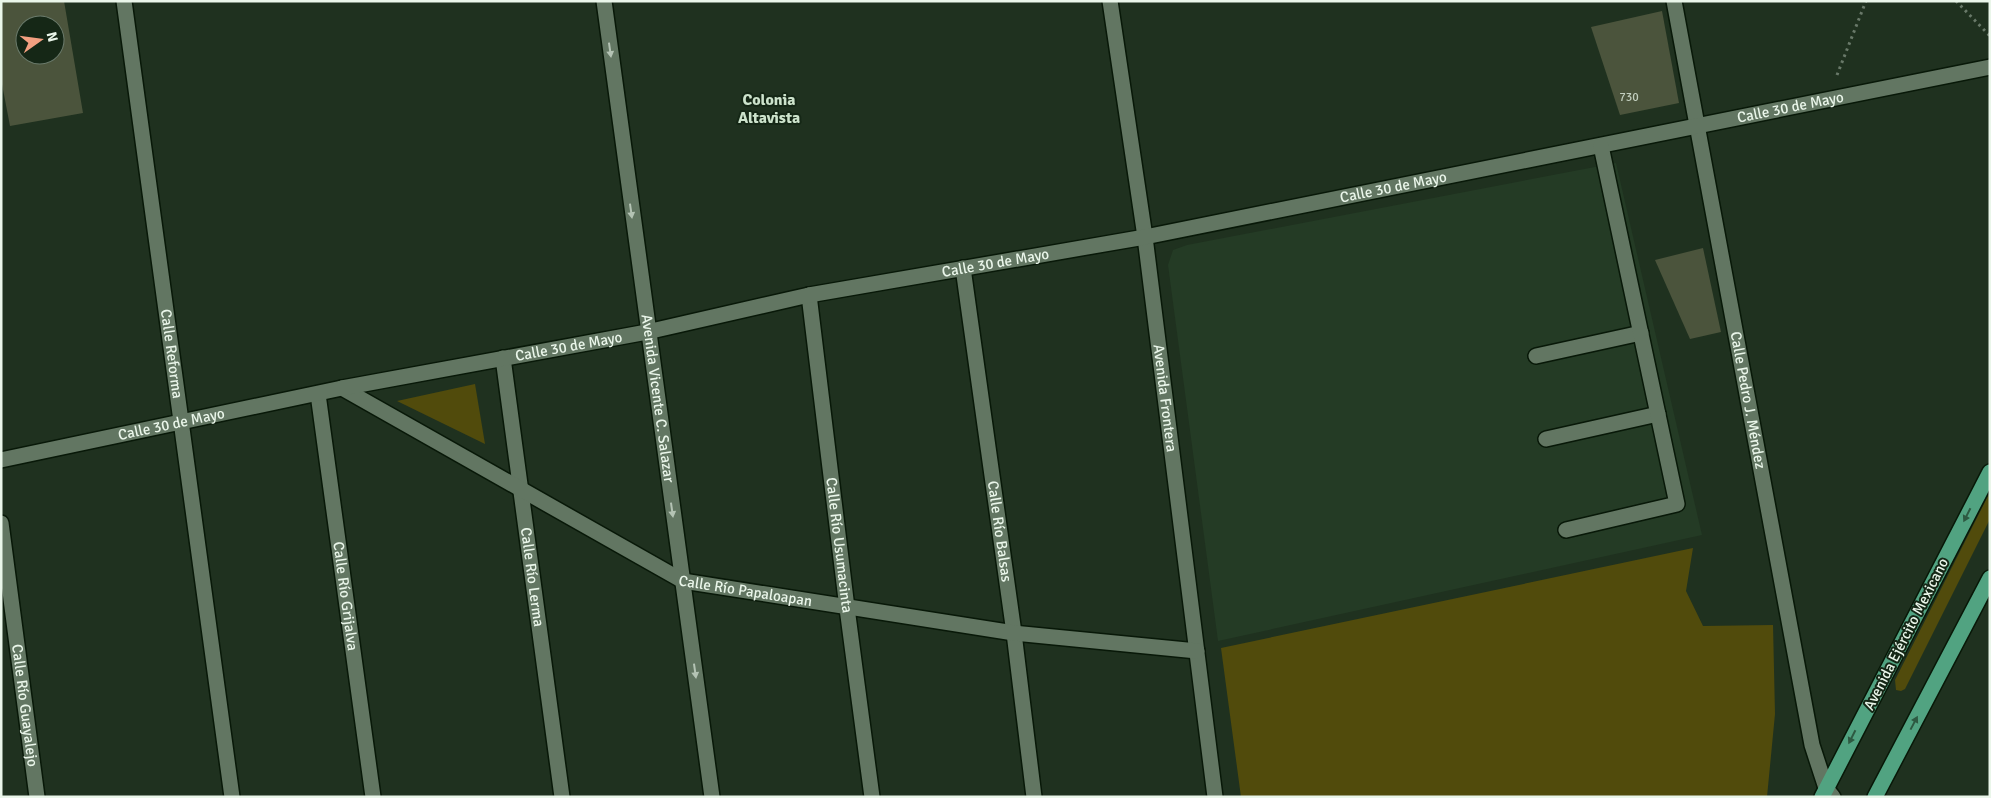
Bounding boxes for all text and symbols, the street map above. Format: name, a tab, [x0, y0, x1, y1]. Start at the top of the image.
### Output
north arrow	[15, 15, 65, 65]
text: N	[43, 30, 62, 44]
one-way arrow	[606, 42, 614, 58]
street label: Calle 30 de Mayo	[1735, 88, 1845, 127]
district label: Colonia Altavista	[738, 90, 800, 128]
house number: 730	[1619, 90, 1639, 105]
street label: Calle 30 de Mayo	[1338, 167, 1448, 207]
one-way arrow	[628, 203, 636, 219]
street label: Calle 30 de Mayo	[940, 245, 1051, 281]
street label: Calle Reforma	[157, 308, 187, 400]
street label: Avenida Vicente C. Salazar	[638, 313, 678, 484]
street label: Calle 30 de Mayo	[514, 328, 624, 365]
street label: Calle Pedro J. Méndez	[1726, 330, 1770, 471]
street label: Avenida Frontera	[1149, 343, 1181, 453]
street label: Calle 30 de Mayo	[116, 404, 226, 444]
street label: Calle Río Usumacinta	[822, 476, 857, 614]
street label: Calle Río Balsas	[984, 480, 1016, 584]
one-way arrow	[669, 503, 677, 519]
one-way arrow	[1963, 508, 1971, 522]
street label: Calle Río Lerma	[517, 526, 548, 628]
street label: Calle Río Grijalva	[329, 540, 362, 652]
street label: Avenida Ejército Mexicano	[1860, 555, 1952, 713]
street label: Calle Río Papaloapan	[677, 571, 813, 610]
street label: Calle Río Guayalejo	[8, 643, 42, 768]
one-way arrow	[691, 664, 699, 680]
one-way arrow	[1910, 715, 1918, 730]
one-way arrow	[1848, 730, 1856, 744]

